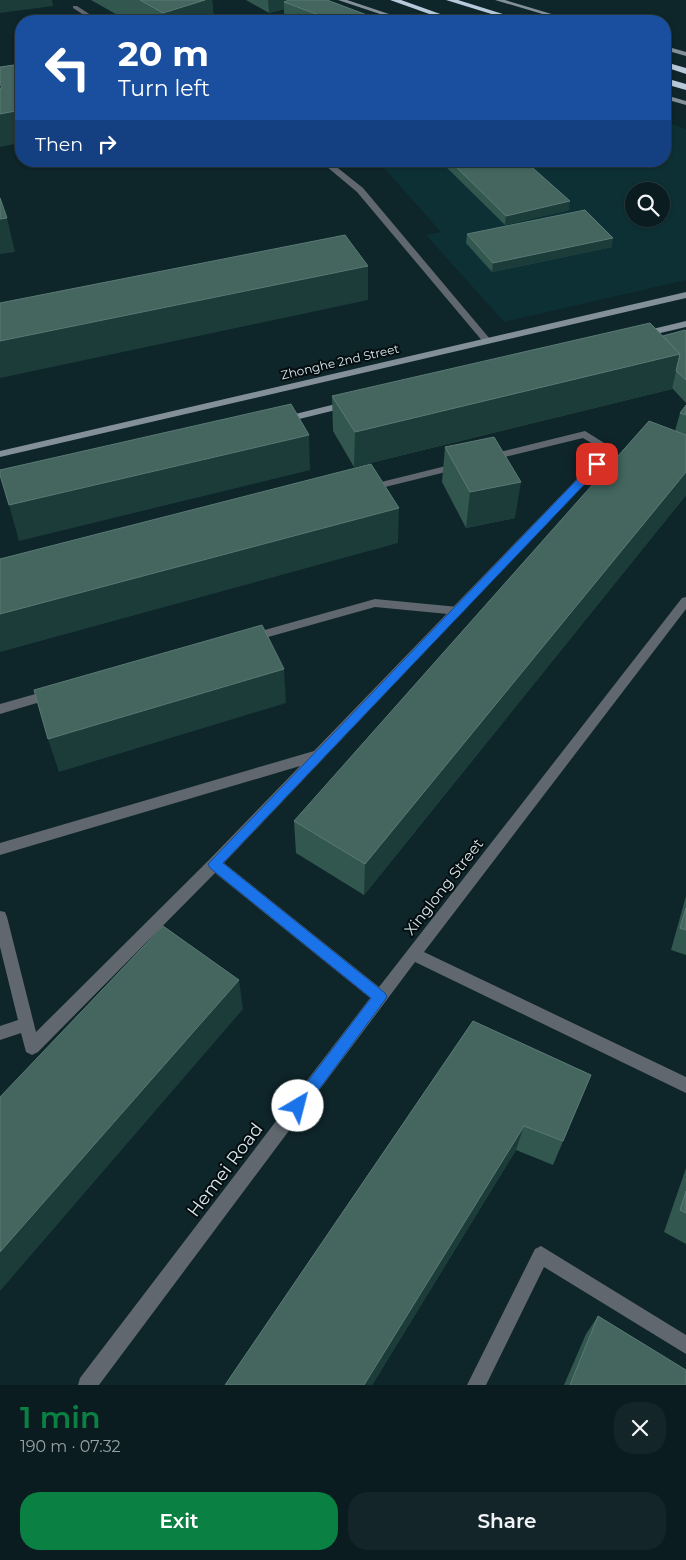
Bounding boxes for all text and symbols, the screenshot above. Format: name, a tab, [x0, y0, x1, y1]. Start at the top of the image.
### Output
text: 20 m	[118, 32, 209, 75]
icon: left	[35, 35, 100, 100]
text: Turn left	[118, 75, 210, 102]
icon: right	[93, 130, 121, 158]
text: Then	[35, 133, 83, 156]
map controls	[625, 182, 670, 227]
button: search	[625, 182, 670, 227]
street label: Zhonghe 2nd Street	[279, 341, 401, 382]
pin	[576, 443, 618, 485]
icon: arrive	[583, 450, 611, 478]
street label: Xinglong Street	[400, 835, 487, 939]
position arrow	[271, 1079, 323, 1131]
street label: Hemei Road	[182, 1119, 268, 1221]
text: 1 min	[20, 1399, 101, 1436]
button: close	[614, 1402, 666, 1454]
text: 190 m · 07:32	[20, 1437, 121, 1456]
button: Exit	[20, 1492, 338, 1550]
button: Share	[348, 1492, 666, 1550]

